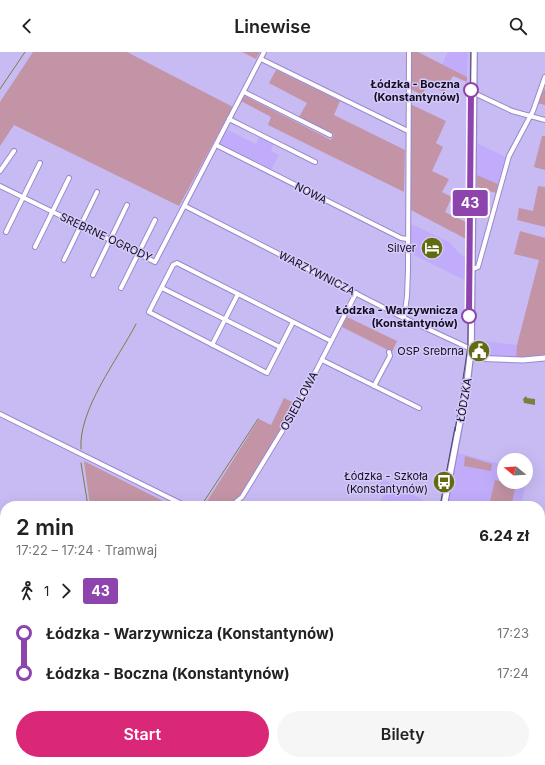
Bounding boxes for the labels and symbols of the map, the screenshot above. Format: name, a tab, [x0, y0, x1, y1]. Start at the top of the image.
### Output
place label: Łódzka - Boczna (Konstantynów)	[370, 77, 460, 104]
marker: Łódzka - Boczna (Konstantynów)	[463, 82, 479, 98]
street label: NOWA	[292, 179, 330, 207]
line badge: 43	[452, 190, 488, 216]
street label: SREBRNE OGRODY	[58, 209, 155, 265]
hotel icon: Silver	[419, 235, 445, 261]
place label: Silver	[387, 241, 416, 255]
street label: WARZYWNICZA	[276, 248, 358, 298]
place label: Łódzka - Warzywnicza (Konstantynów)	[336, 303, 458, 330]
marker: Łódzka - Warzywnicza (Konstantynów)	[461, 308, 477, 324]
public building icon: OSP Srebrna	[466, 338, 492, 364]
place label: OSP Srebrna	[397, 344, 464, 358]
street label: OSIEDLOWA	[277, 369, 321, 433]
street label: ŁÓDZKA	[453, 376, 475, 423]
north arrow	[497, 453, 533, 489]
place label: Łódzka - Szkoła (Konstantynów)	[344, 469, 428, 496]
bus stop icon: Łódzka - Szkoła (Konstantynów)	[431, 469, 457, 495]

